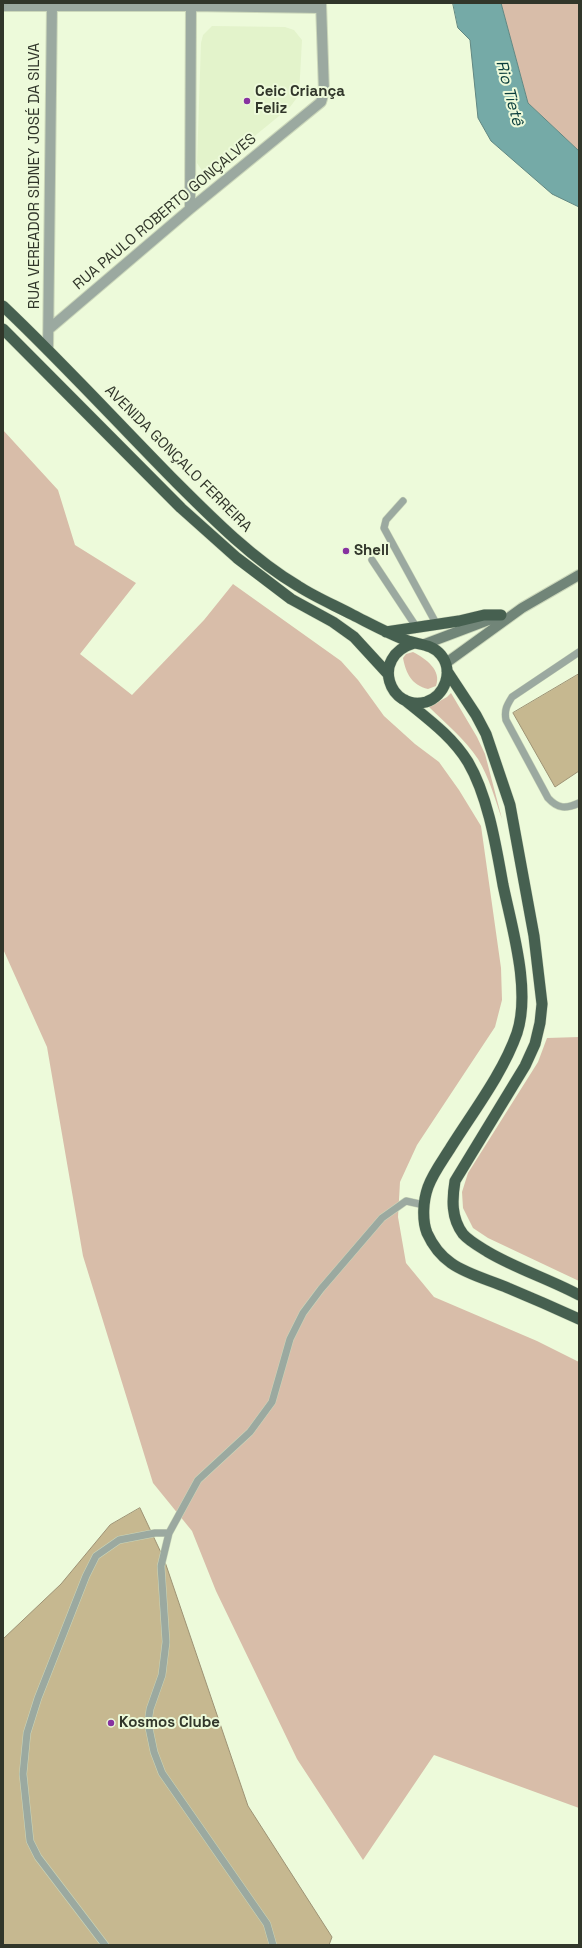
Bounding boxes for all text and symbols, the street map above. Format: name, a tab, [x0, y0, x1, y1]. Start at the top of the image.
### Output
street label: RUA VEREADOR SIDNEY JOSÉ DA SILVA	[26, 43, 44, 309]
water label: Rio Tietê	[491, 58, 527, 128]
place label: Ceic Criança Feliz	[255, 83, 345, 118]
marker: Ceic Criança Feliz	[242, 96, 252, 106]
street label: RUA PAULO ROBERTO GONÇALVES	[70, 130, 260, 294]
street label: AVENIDA GONÇALO FERREIRA	[101, 382, 255, 536]
place label: Shell	[354, 542, 389, 560]
marker: Shell	[341, 546, 351, 556]
place label: Kosmos Clube	[119, 1714, 220, 1732]
marker: Kosmos Clube	[106, 1718, 116, 1728]

